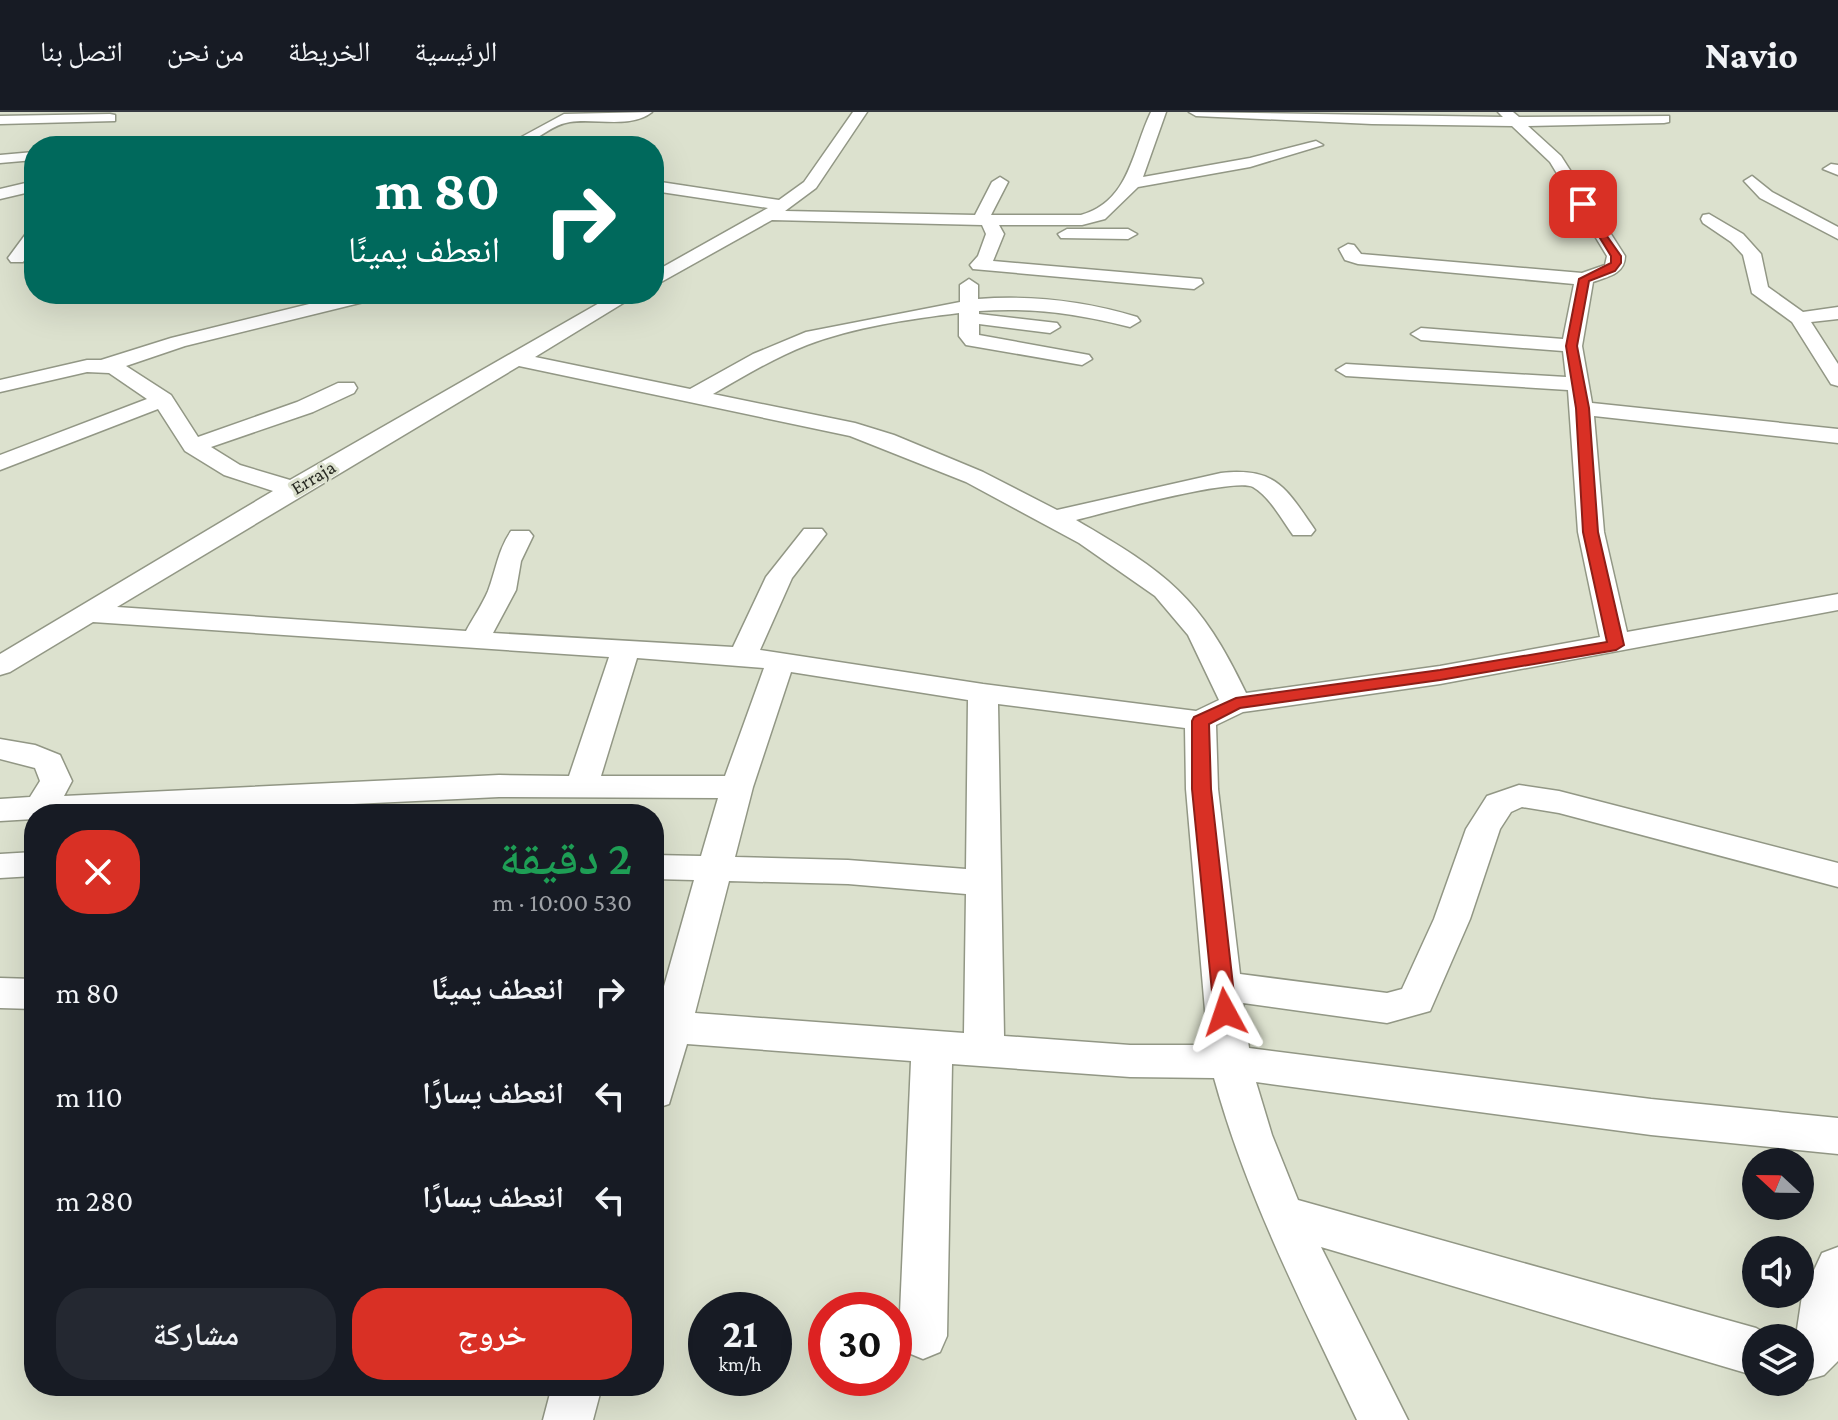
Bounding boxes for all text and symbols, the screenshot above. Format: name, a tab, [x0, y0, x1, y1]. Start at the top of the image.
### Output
text: Navio	[1705, 34, 1798, 76]
text: اتصل بنا	[40, 36, 123, 67]
text: من نحن	[167, 36, 244, 67]
text: الخريطة	[288, 36, 370, 67]
text: الرئيسية	[414, 36, 497, 67]
text: 80 m	[375, 159, 500, 221]
icon: right	[528, 168, 632, 272]
pin	[1549, 170, 1617, 238]
icon: arrive	[1561, 182, 1605, 226]
text: انعطف يمينًا	[348, 230, 500, 270]
street label: Erraja	[287, 455, 340, 500]
button: close	[56, 830, 140, 914]
text: 2 دقيقة	[499, 831, 632, 884]
text: 530 m · 10:00	[493, 888, 632, 917]
icon: right	[588, 970, 632, 1014]
position arrow	[1183, 970, 1267, 1054]
text: انعطف يمينًا	[431, 972, 564, 1005]
text: 80 m	[56, 976, 119, 1009]
icon: left	[588, 1074, 632, 1118]
text: انعطف يسارًا	[422, 1076, 564, 1109]
text: 110 m	[56, 1080, 123, 1113]
north arrow	[1742, 1148, 1814, 1220]
map controls	[1742, 1148, 1814, 1396]
icon: left	[588, 1178, 632, 1222]
text: انعطف يسارًا	[422, 1180, 564, 1213]
text: 280 m	[56, 1184, 133, 1217]
button: sound	[1742, 1236, 1814, 1308]
button: مشاركة	[56, 1288, 336, 1380]
button: خروج	[352, 1288, 632, 1380]
speed limit sign: 30	[808, 1292, 912, 1396]
text: 21	[722, 1311, 758, 1356]
button: layers	[1742, 1324, 1814, 1396]
text: km/h	[718, 1353, 762, 1375]

